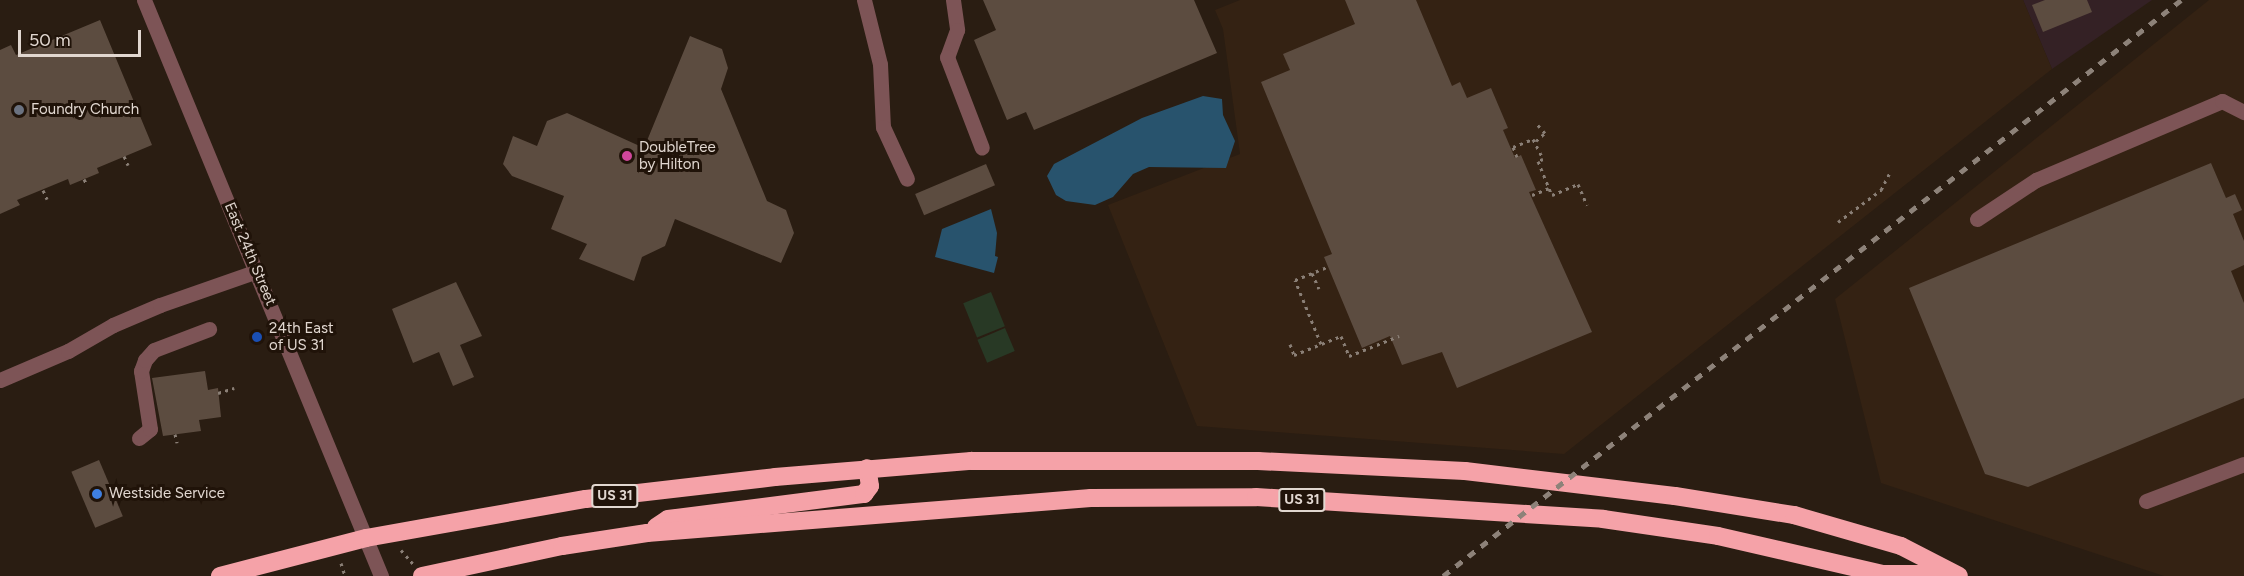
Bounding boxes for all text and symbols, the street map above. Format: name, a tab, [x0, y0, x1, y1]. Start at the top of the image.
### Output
scale bar	[21, 18, 144, 56]
text: 50 m	[29, 29, 71, 51]
place label: Foundry Church	[31, 101, 139, 119]
marker: Foundry Church	[12, 103, 26, 117]
place label: DoubleTree by Hilton	[639, 138, 716, 173]
marker: DoubleTree by Hilton	[620, 149, 634, 163]
street label: East 24th Street	[220, 200, 280, 308]
place label: 24th East of US 31	[269, 319, 334, 354]
marker: 24th East of US 31	[250, 330, 264, 344]
place label: Westside Service	[109, 485, 225, 503]
road number: US 31	[591, 485, 639, 507]
marker: Westside Service	[90, 487, 104, 501]
road number: US 31	[1278, 489, 1326, 511]

